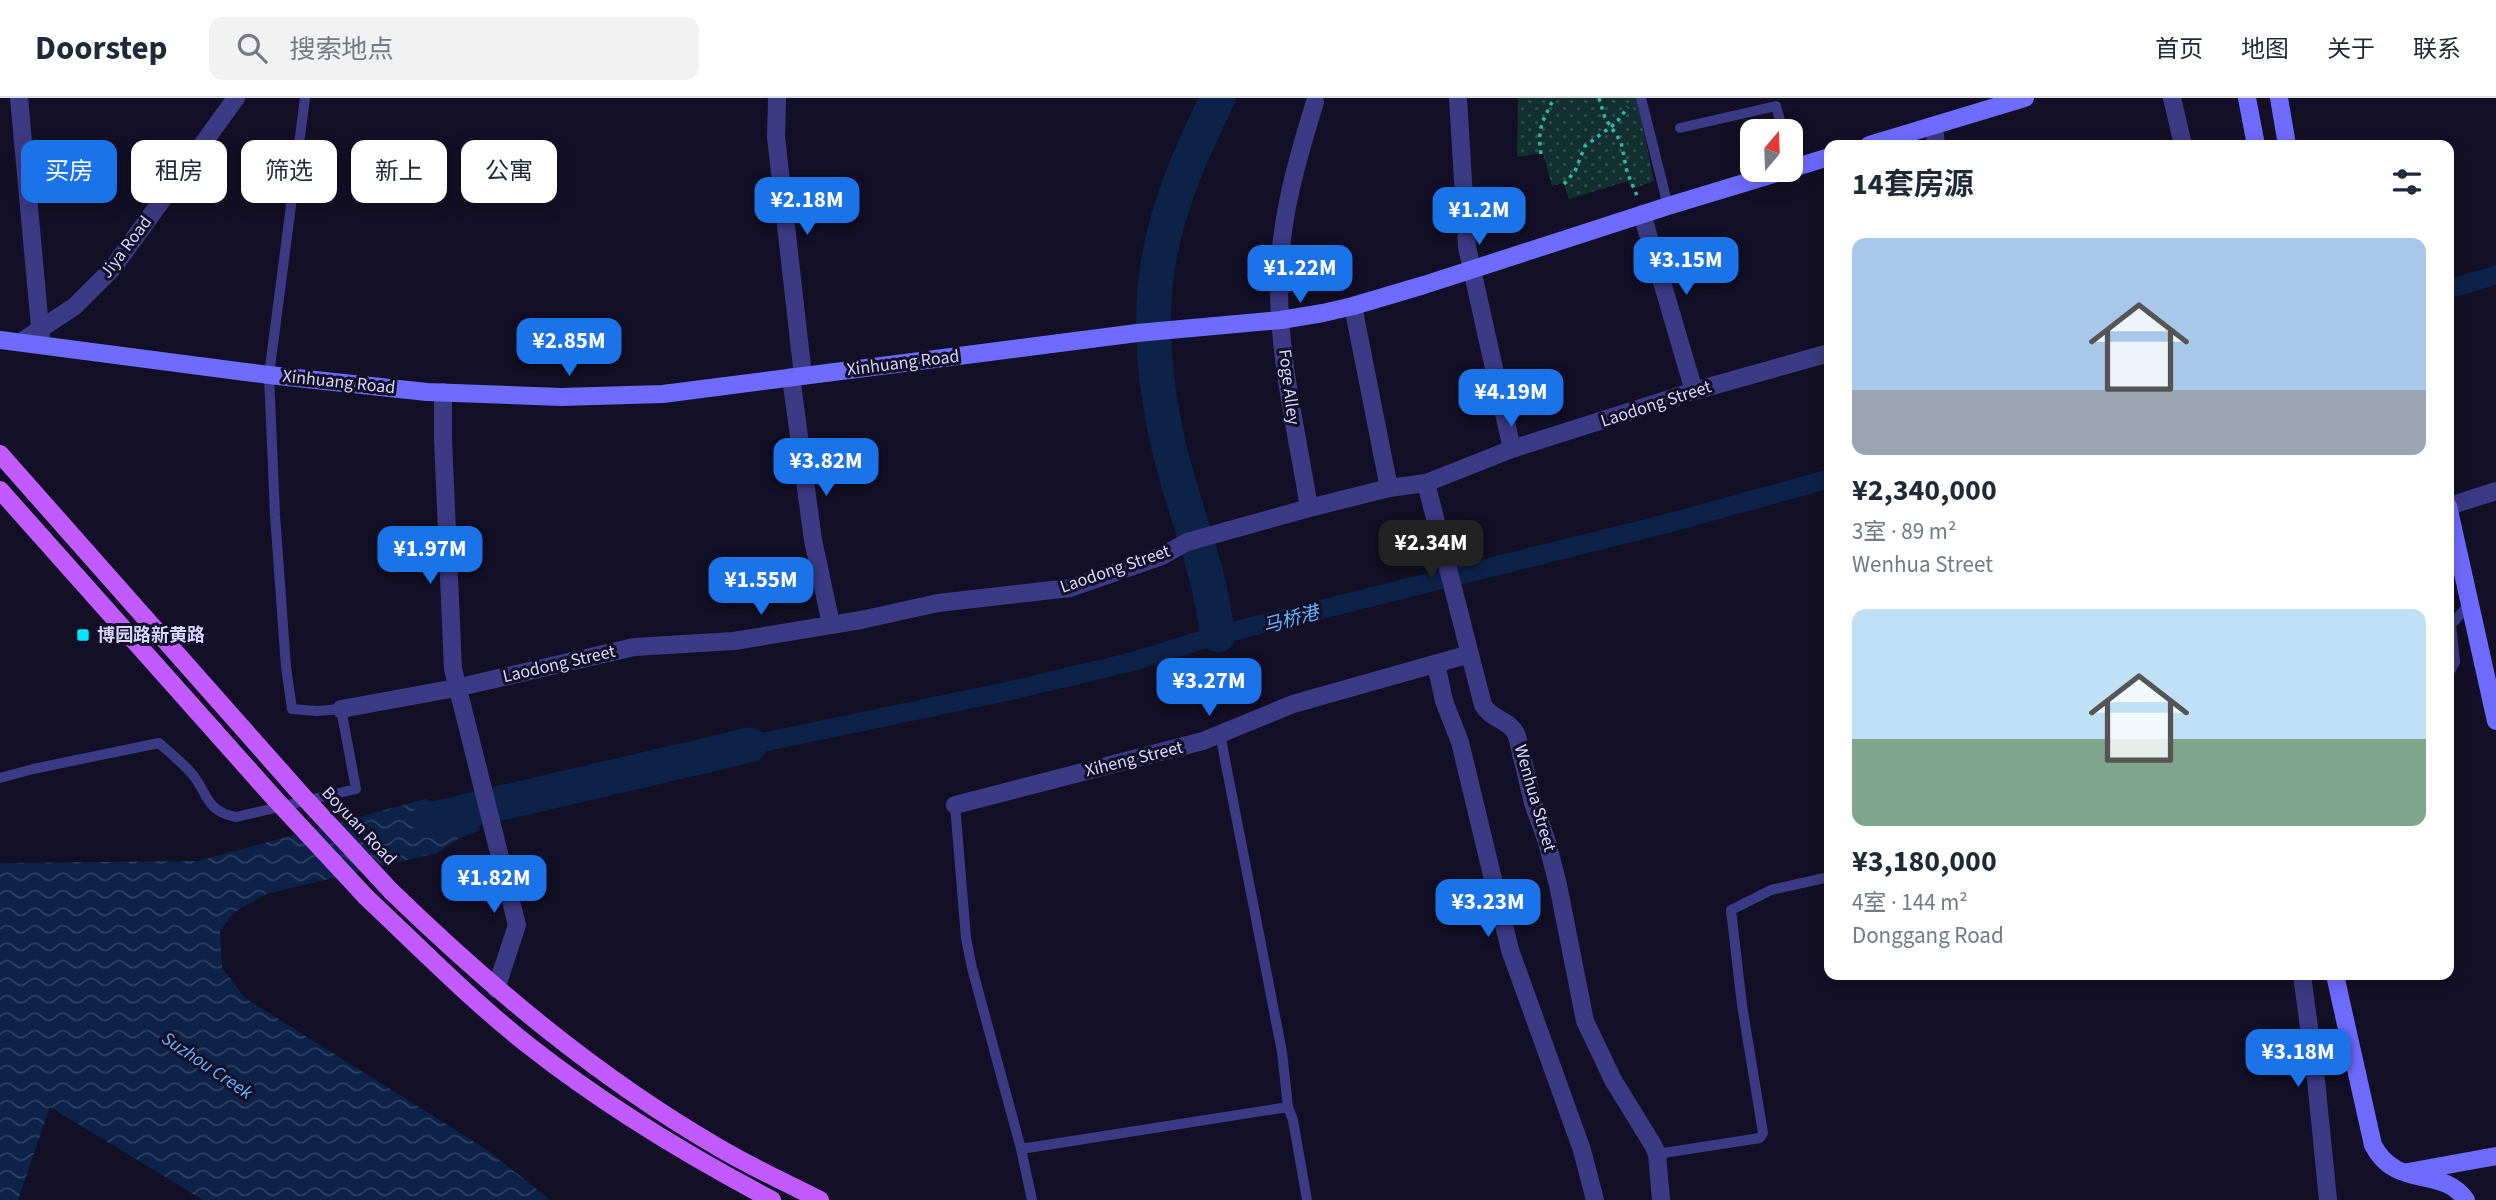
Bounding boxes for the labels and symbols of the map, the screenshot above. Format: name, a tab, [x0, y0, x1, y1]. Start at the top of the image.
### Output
north arrow	[1740, 119, 1802, 182]
pin: ¥2.18M	[750, 178, 864, 237]
pin: ¥1.2M	[1430, 188, 1528, 247]
street label: Jiya Road	[94, 211, 158, 283]
pin: ¥3.15M	[1629, 238, 1743, 297]
pin: ¥1.22M	[1243, 246, 1357, 305]
pin: ¥2.85M	[512, 318, 626, 378]
street label: Xinhuang Road	[845, 344, 961, 382]
street label: Foge Alley	[1272, 348, 1306, 427]
street label: Xinhuang Road	[281, 364, 397, 400]
pin: ¥4.19M	[1454, 370, 1568, 429]
street label: Laodong Street	[1597, 374, 1715, 434]
pin: ¥3.82M	[769, 438, 883, 498]
pin: ¥2.34M	[1374, 520, 1488, 580]
pin: ¥1.97M	[373, 526, 487, 586]
street label: Laodong Street	[1057, 538, 1173, 600]
pin: ¥1.55M	[704, 558, 818, 617]
water label: 马桥港	[1260, 599, 1325, 640]
place label: 博园路新黄路	[97, 623, 205, 648]
marker: 博园路新黄路	[75, 627, 91, 643]
street label: Laodong Street	[500, 639, 618, 689]
pin: ¥3.27M	[1152, 658, 1266, 718]
street label: Xiheng Street	[1082, 735, 1186, 783]
street label: Wenhua Street	[1508, 742, 1562, 854]
street label: Boyuan Road	[316, 781, 402, 871]
pin: ¥1.82M	[437, 856, 551, 915]
pin: ¥3.23M	[1431, 880, 1545, 939]
water label: Suzhou Creek	[156, 1026, 259, 1107]
pin: ¥3.18M	[2241, 1030, 2355, 1089]

